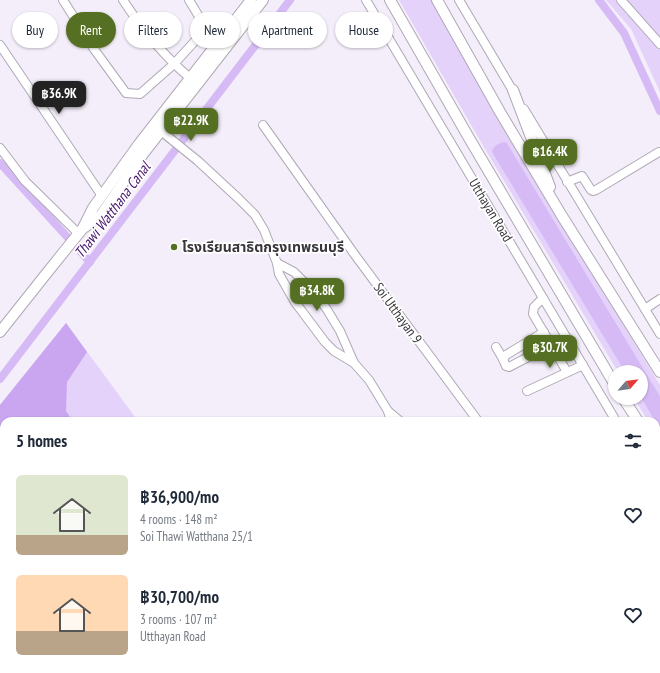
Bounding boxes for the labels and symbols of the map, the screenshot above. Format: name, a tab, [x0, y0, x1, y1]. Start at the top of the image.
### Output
pin: ฿36.9K	[26, 81, 92, 115]
pin: ฿22.9K	[158, 108, 224, 142]
pin: ฿16.4K	[517, 139, 583, 173]
water label: Thawi Watthana Canal	[70, 157, 155, 262]
street label: Utthayan Road	[465, 175, 517, 245]
place label: โรงเรียนสาธิตกรุงเทพธนบุรี	[182, 238, 344, 256]
marker: โรงเรียนสาธิตกรุงเทพธนบุรี	[169, 242, 179, 252]
pin: ฿34.8K	[284, 278, 350, 312]
street label: Soi Utthayan 9	[370, 279, 426, 347]
pin: ฿30.7K	[517, 335, 583, 369]
north arrow	[608, 365, 648, 405]

